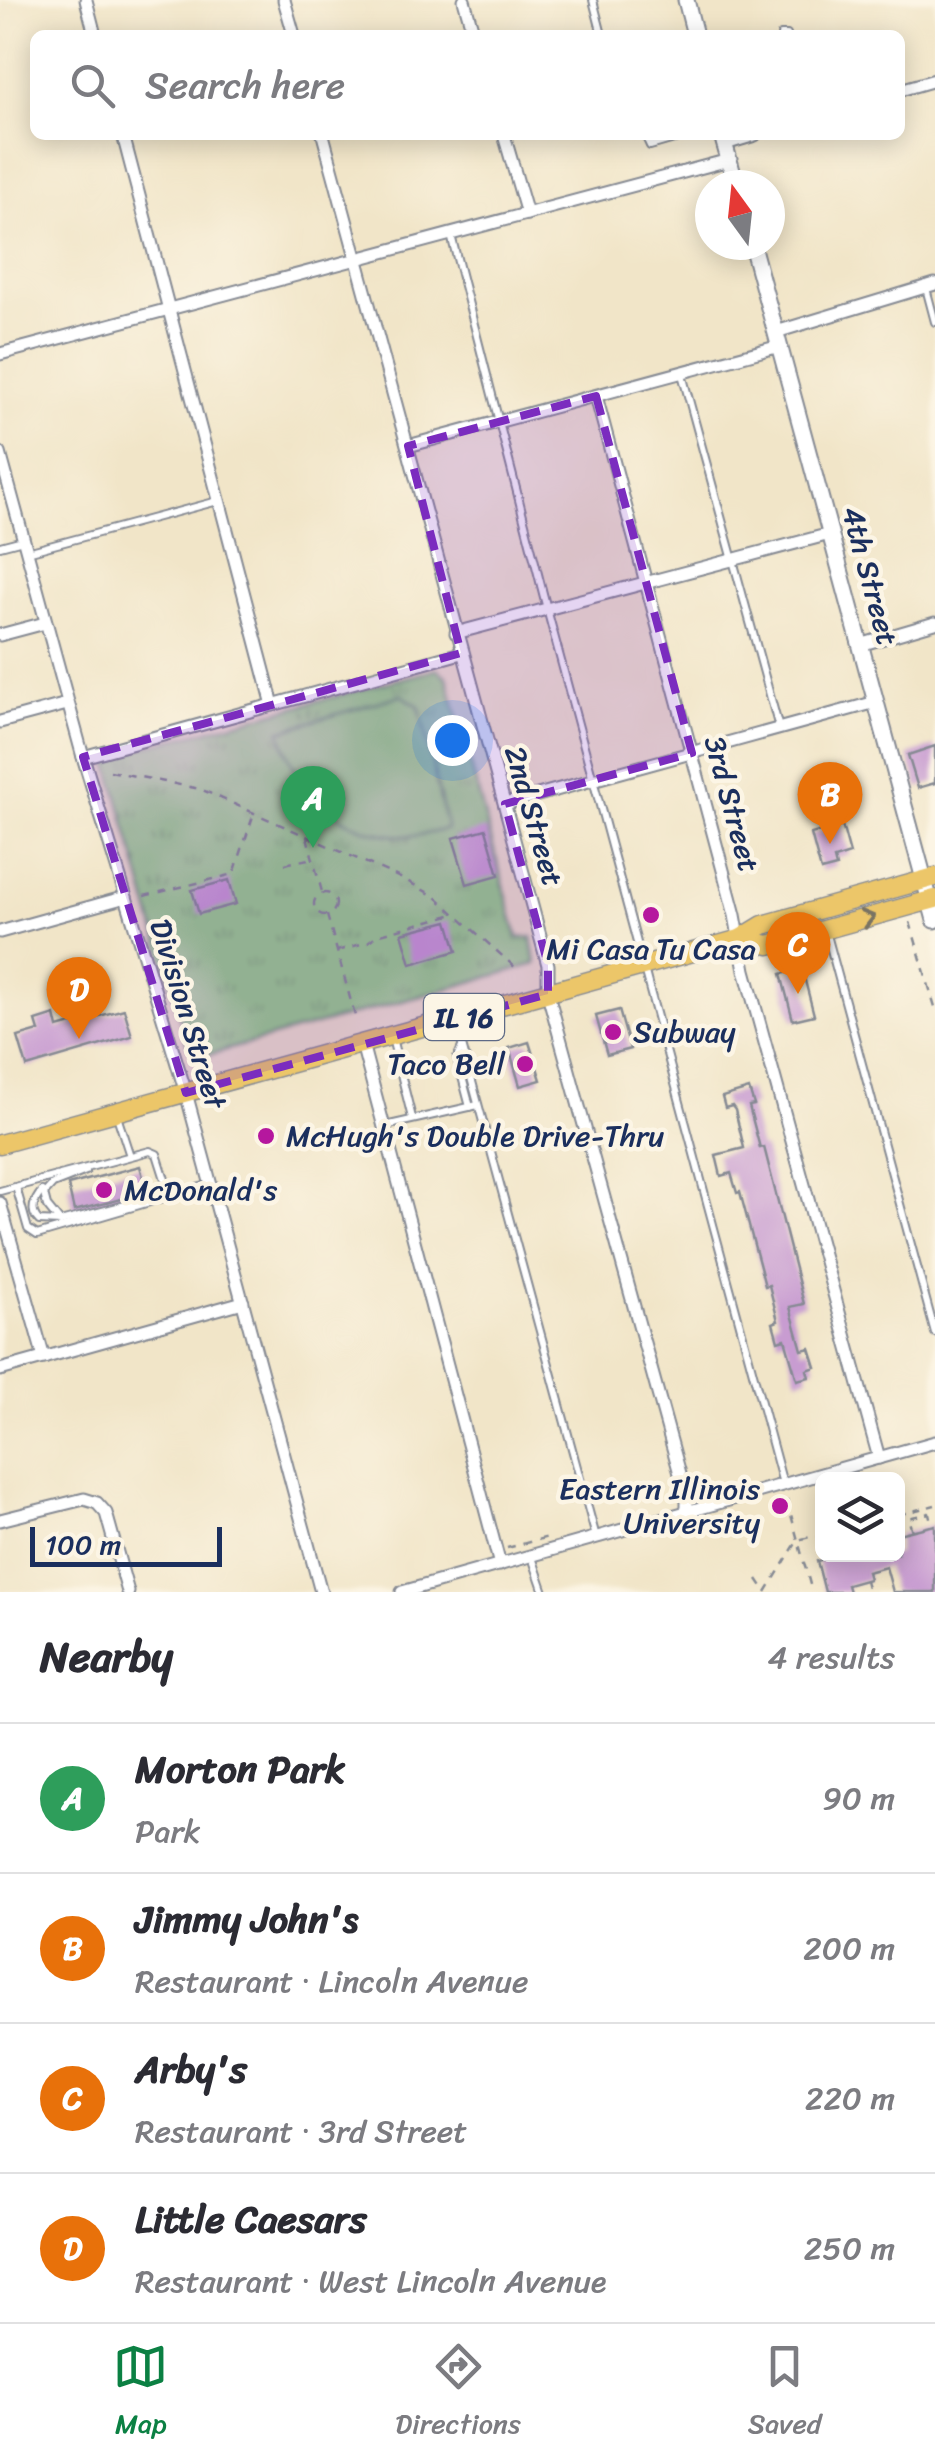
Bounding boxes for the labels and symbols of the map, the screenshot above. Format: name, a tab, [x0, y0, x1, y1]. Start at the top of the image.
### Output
north arrow	[695, 170, 785, 260]
street label: 4th Street	[825, 500, 915, 652]
your location	[427, 715, 478, 766]
street label: 3rd Street	[688, 730, 776, 878]
street label: 2nd Street	[488, 739, 580, 893]
pin: B	[798, 762, 862, 844]
pin: A	[280, 766, 346, 848]
marker: Mi Casa Tu Casa	[640, 904, 662, 926]
one-way arrow	[859, 908, 876, 929]
street label: Division Street	[134, 912, 243, 1117]
pin: C	[766, 912, 830, 994]
place label: Mi Casa Tu Casa	[546, 922, 756, 976]
pin: D	[46, 956, 112, 1039]
road number: IL 16	[424, 994, 504, 1040]
place label: Subway	[633, 1005, 736, 1059]
marker: Subway	[602, 1021, 624, 1043]
place label: Taco Bell	[387, 1037, 505, 1091]
marker: Taco Bell	[514, 1053, 536, 1075]
place label: McHugh's Double Drive-Thru	[286, 1109, 664, 1163]
marker: McHugh's Double Drive-Thru	[255, 1125, 277, 1147]
place label: McDonald's	[124, 1163, 277, 1217]
marker: McDonald's	[93, 1179, 115, 1201]
place label: Eastern Illinois University	[559, 1462, 761, 1550]
marker: Eastern Illinois University	[769, 1495, 791, 1517]
scale bar	[30, 1522, 222, 1566]

